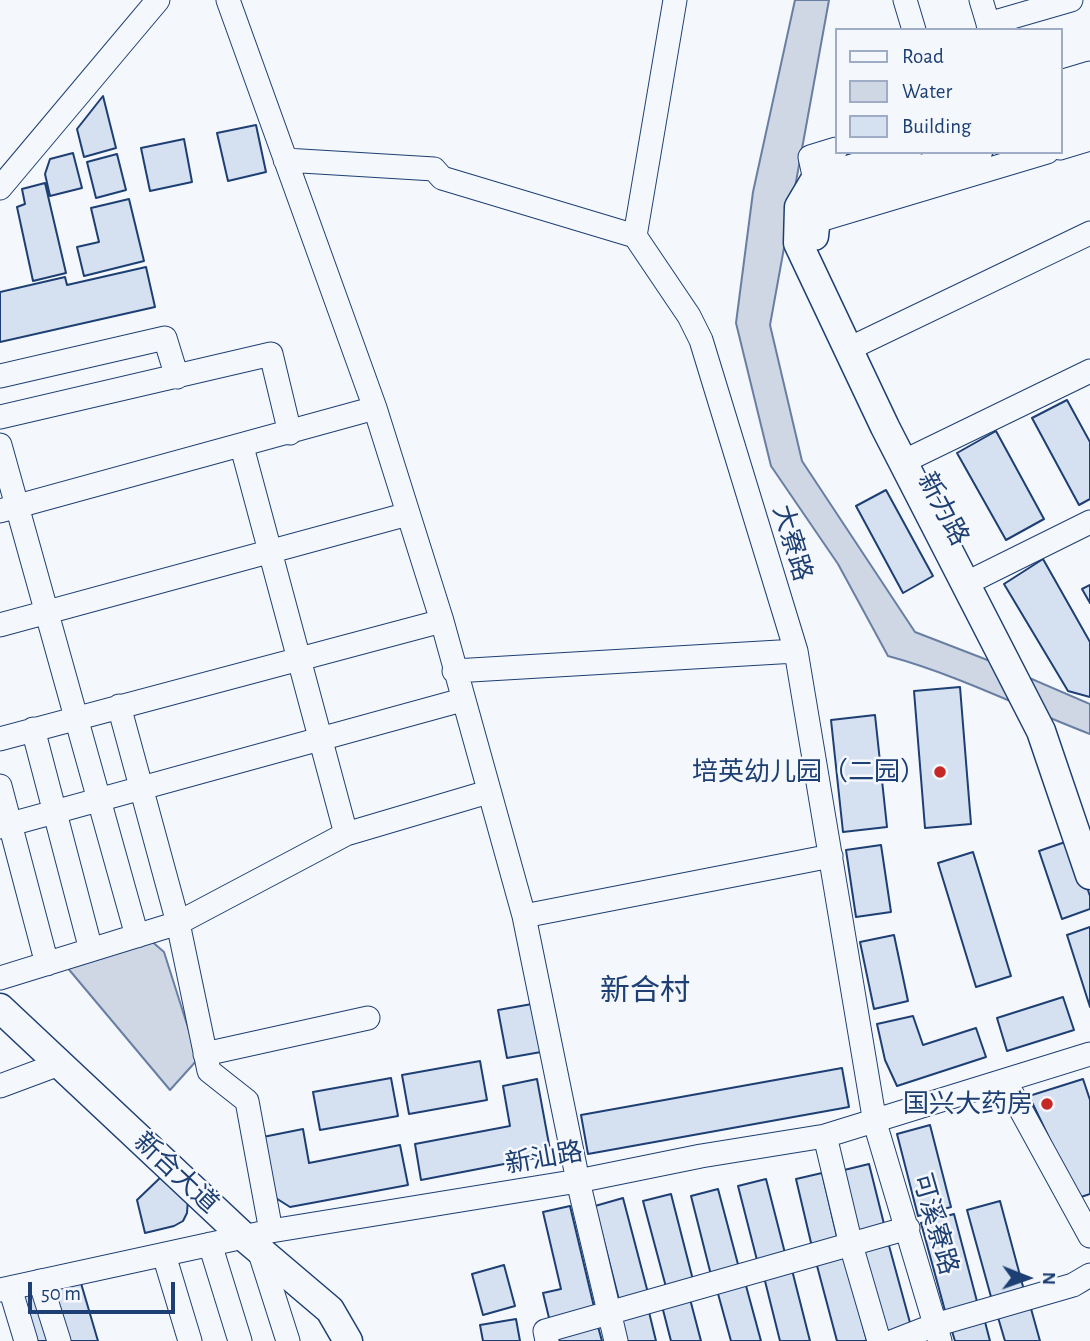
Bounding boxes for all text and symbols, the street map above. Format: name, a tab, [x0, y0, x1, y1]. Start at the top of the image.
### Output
legend	[834, 28, 1062, 154]
text: Road	[902, 46, 944, 67]
text: Water	[902, 81, 952, 102]
text: Building	[902, 116, 971, 137]
street label: 新力路	[911, 467, 975, 551]
street label: 大寮路	[766, 501, 818, 585]
place label: 培英幼儿园（二园）	[692, 756, 926, 788]
marker: 培英幼儿园（二园）	[932, 764, 948, 780]
district label: 新合村	[600, 973, 690, 1009]
place label: 国兴大药房	[903, 1088, 1033, 1120]
marker: 国兴大药房	[1039, 1096, 1055, 1112]
street label: 新合大道	[127, 1126, 225, 1220]
street label: 新汕路	[503, 1136, 585, 1180]
street label: 可溪寮路	[906, 1170, 964, 1278]
north arrow	[992, 1243, 1062, 1313]
scale bar	[32, 1268, 178, 1312]
text: N	[1039, 1272, 1058, 1285]
text: 50 m	[41, 1283, 81, 1304]

